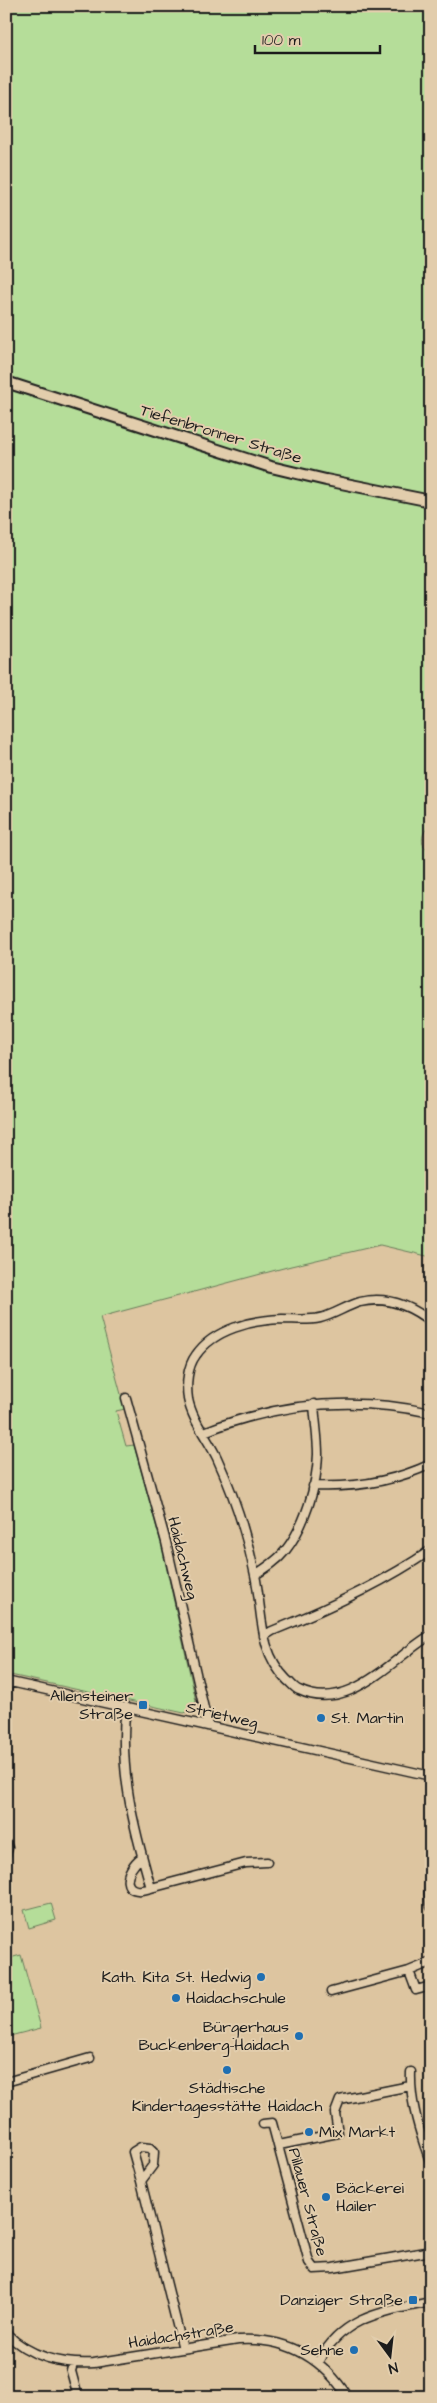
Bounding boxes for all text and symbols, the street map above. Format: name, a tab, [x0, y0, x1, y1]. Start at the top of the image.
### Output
scale bar	[255, 22, 380, 54]
text: 100 m	[262, 30, 301, 51]
street label: Tiefenbronner Straße	[138, 399, 305, 469]
street label: Haidachweg	[161, 1514, 204, 1602]
place label: Allensteiner Straße	[50, 1685, 133, 1725]
street label: Strietweg	[184, 1696, 260, 1735]
marker: Allensteiner Straße	[137, 1699, 149, 1711]
place label: St. Martin	[331, 1707, 404, 1729]
marker: St. Martin	[315, 1712, 327, 1724]
place label: Kath. Kita St. Hedwig	[101, 1966, 251, 1989]
marker: Kath. Kita St. Hedwig	[255, 1971, 267, 1983]
place label: Haidachschule	[186, 1987, 286, 2009]
marker: Haidachschule	[170, 1992, 182, 2004]
place label: Bürgerhaus Buckenberg-Haidach	[139, 2016, 289, 2057]
marker: Bürgerhaus Buckenberg-Haidach	[293, 2030, 305, 2042]
marker: Städtische Kindertagesstätte Haidach	[221, 2064, 233, 2076]
place label: Städtische Kindertagesstätte Haidach	[132, 2077, 322, 2118]
place label: Mix Markt	[319, 2121, 396, 2143]
marker: Mix Markt	[303, 2126, 315, 2138]
street label: Pillauer Straße	[283, 2145, 333, 2259]
place label: Bäckerei Hailer	[336, 2177, 405, 2217]
marker: Bäckerei Hailer	[320, 2191, 332, 2203]
place label: Danziger Straße	[280, 2289, 403, 2312]
marker: Danziger Straße	[407, 2294, 419, 2306]
street label: Haidachstraße	[127, 2316, 235, 2354]
north arrow	[364, 2330, 414, 2380]
place label: Sehne	[300, 2339, 344, 2361]
marker: Sehne	[348, 2344, 360, 2356]
text: N	[386, 2357, 400, 2378]

